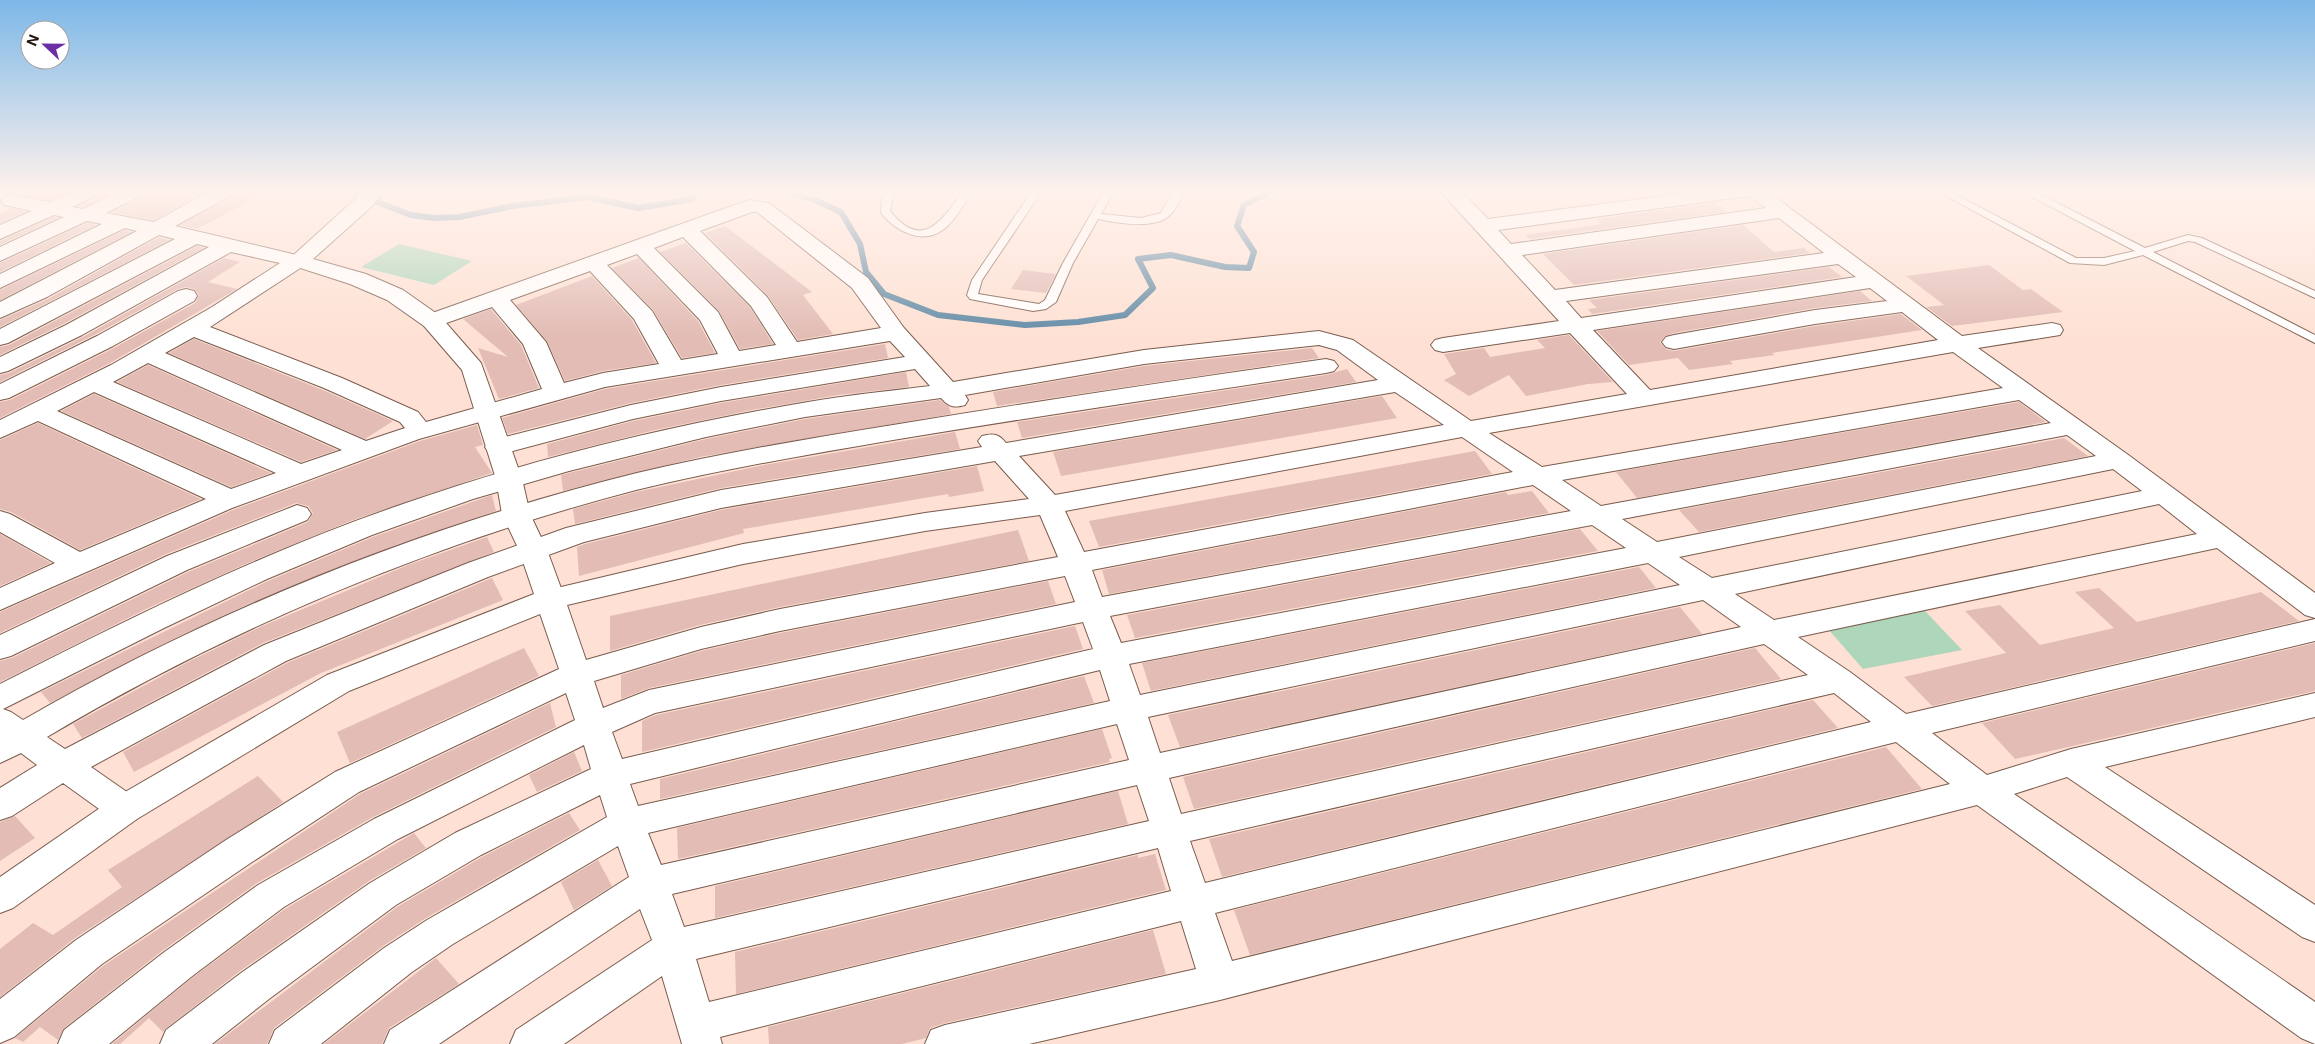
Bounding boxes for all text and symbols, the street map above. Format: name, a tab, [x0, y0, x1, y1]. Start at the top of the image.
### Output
north arrow	[20, 20, 70, 70]
text: N	[23, 32, 42, 48]

